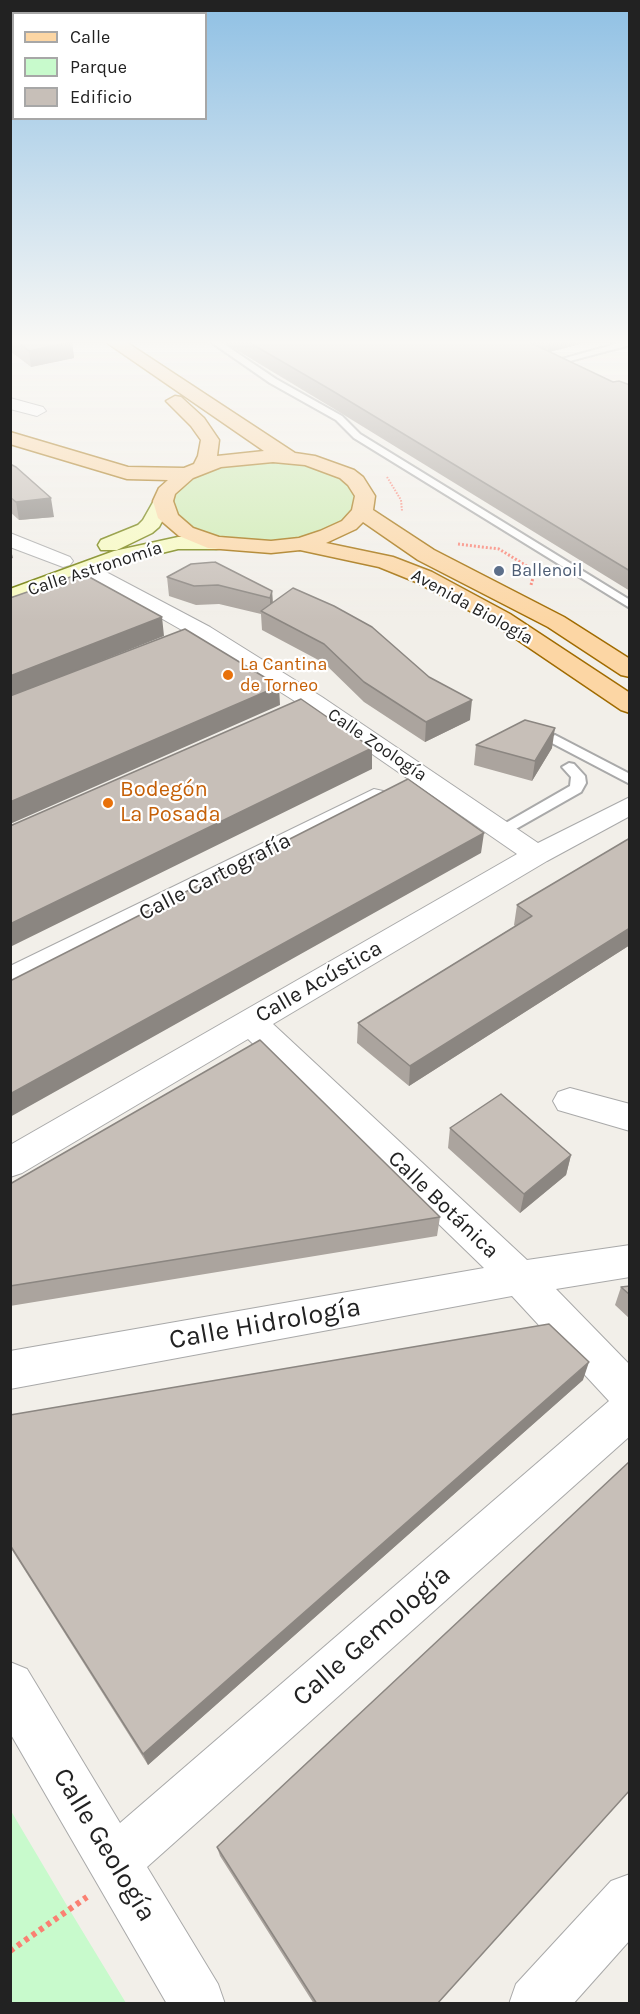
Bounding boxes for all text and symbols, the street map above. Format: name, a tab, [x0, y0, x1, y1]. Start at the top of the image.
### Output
legend	[12, 12, 207, 120]
text: Calle	[70, 26, 110, 48]
text: Parque	[70, 56, 127, 78]
text: Edificio	[70, 86, 132, 108]
street label: Calle Astronomía	[25, 537, 165, 601]
place label: Ballenoil	[511, 560, 583, 582]
marker: Ballenoil	[492, 564, 506, 578]
street label: Avenida Biología	[407, 565, 537, 649]
place label: La Cantina de Torneo	[240, 654, 327, 696]
marker: La Cantina de Torneo	[221, 668, 235, 682]
street label: Calle Zoología	[323, 704, 431, 786]
place label: Bodegón La Posada	[120, 777, 221, 828]
marker: Bodegón La Posada	[101, 796, 115, 810]
street label: Calle Cartografía	[135, 827, 295, 927]
street label: Calle Acústica	[251, 935, 387, 1029]
street label: Calle Botánica	[382, 1146, 504, 1264]
street label: Calle Hidrología	[167, 1291, 363, 1357]
street label: Calle Gemología	[286, 1559, 458, 1713]
street label: Calle Geología	[45, 1762, 163, 1928]

